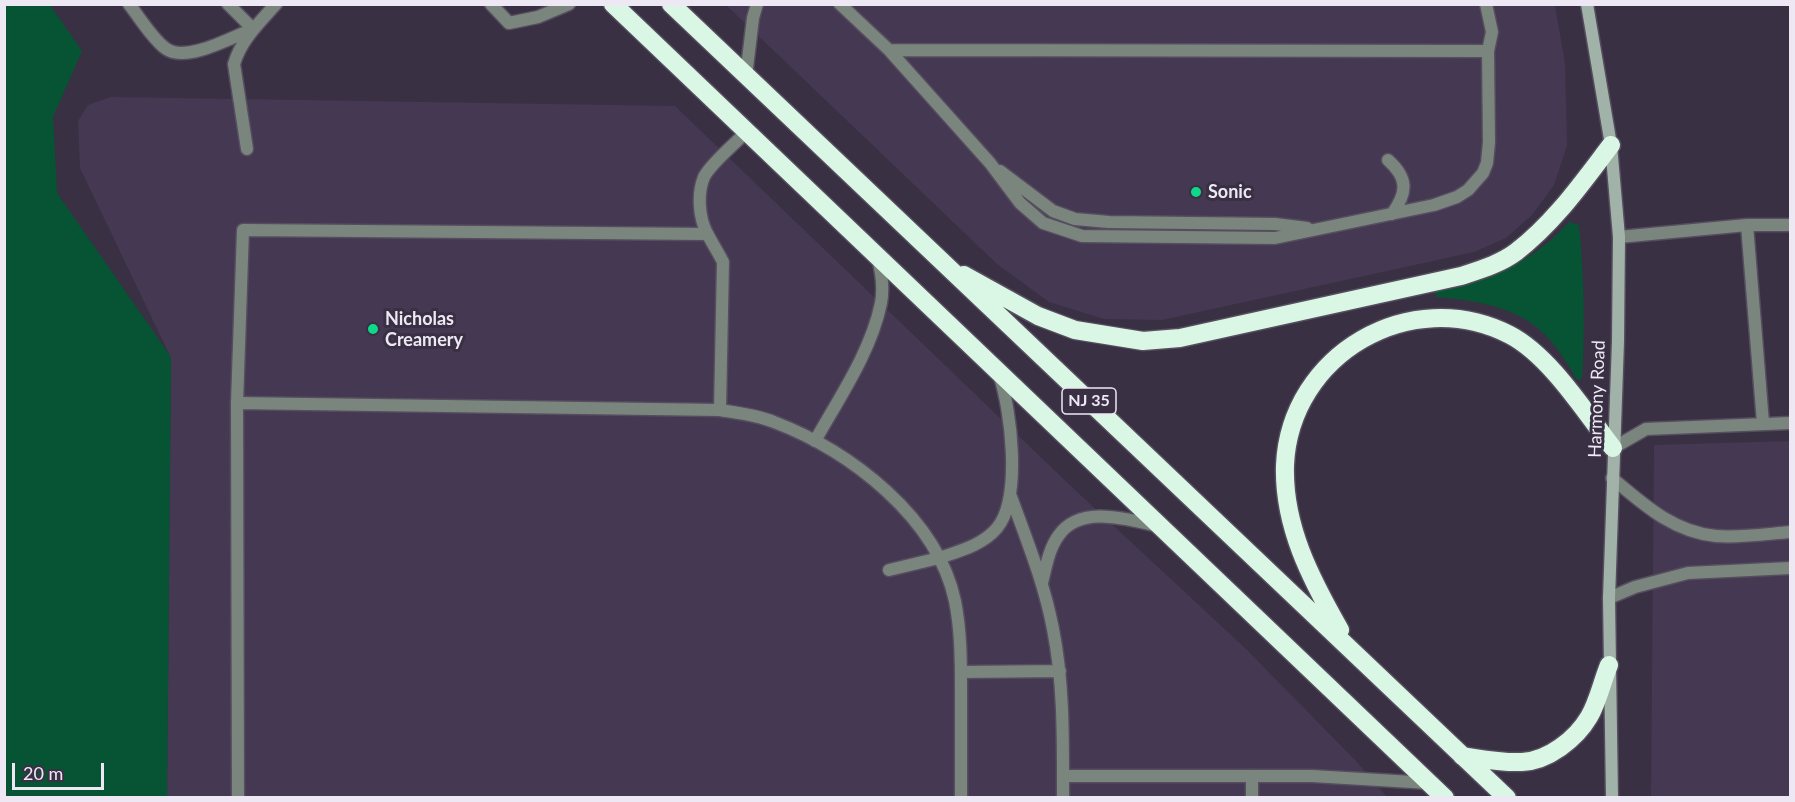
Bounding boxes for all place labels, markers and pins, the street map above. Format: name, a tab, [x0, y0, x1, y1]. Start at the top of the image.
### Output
place label: Sonic	[1208, 181, 1252, 203]
marker: Sonic	[1189, 185, 1203, 199]
place label: Nicholas Creamery	[385, 308, 463, 350]
marker: Nicholas Creamery	[366, 322, 380, 336]

